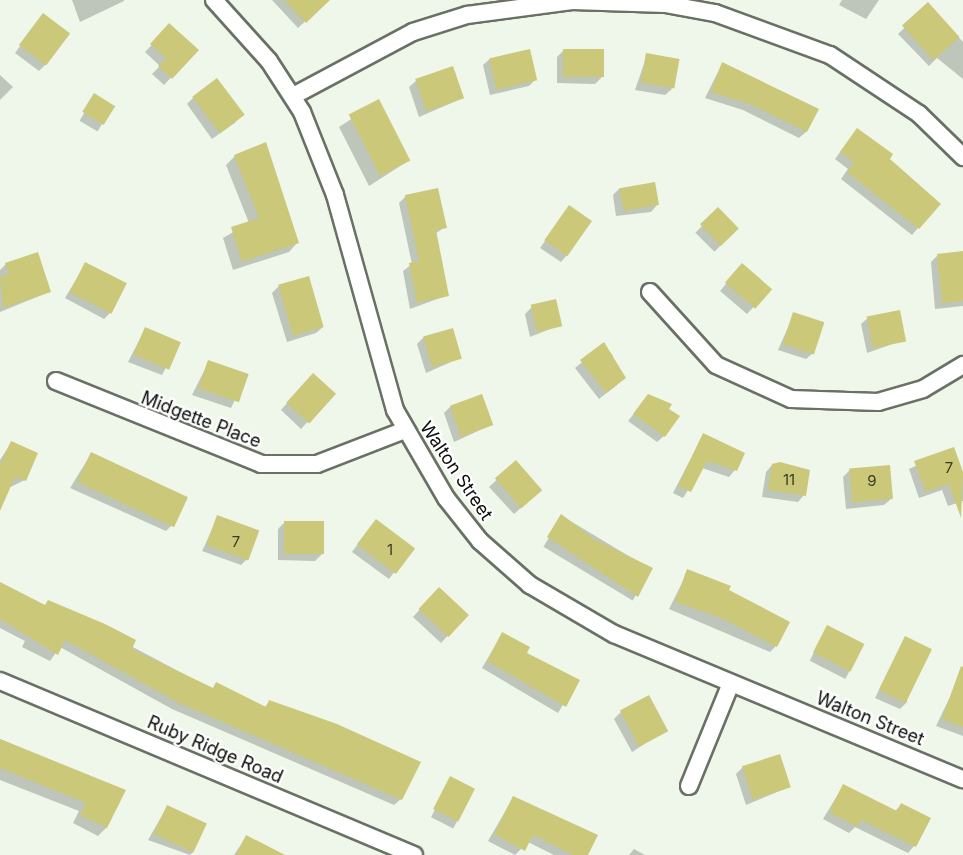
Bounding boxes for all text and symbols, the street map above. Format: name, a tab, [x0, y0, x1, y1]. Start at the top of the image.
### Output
street label: Midgette Place	[138, 387, 264, 453]
street label: Walton Street	[415, 417, 497, 525]
house number: 7	[945, 459, 953, 477]
house number: 11	[783, 471, 795, 489]
house number: 9	[867, 472, 877, 490]
house number: 7	[232, 533, 240, 551]
house number: 1	[387, 541, 393, 559]
street label: Walton Street	[813, 688, 927, 750]
street label: Ruby Ridge Road	[144, 712, 286, 788]

